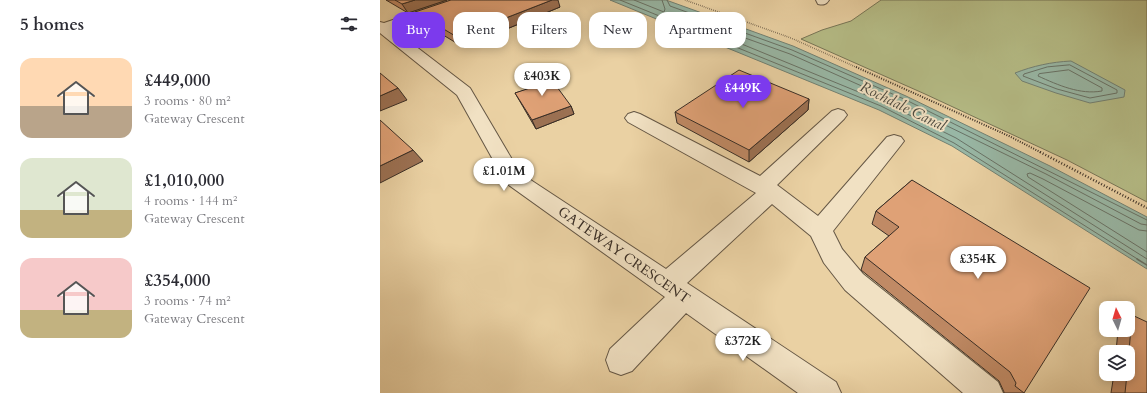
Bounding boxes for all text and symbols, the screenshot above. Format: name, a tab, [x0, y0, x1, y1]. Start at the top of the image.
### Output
chip: Buy	[392, 12, 445, 48]
chip: Rent	[453, 12, 509, 48]
chip: Filters	[517, 12, 581, 48]
chip: New	[589, 12, 647, 48]
chip: Apartment	[655, 12, 746, 48]
text: 5 homes	[20, 13, 84, 36]
icon: filters	[338, 13, 360, 35]
pin: £403K	[514, 63, 570, 97]
text: £403K	[523, 67, 561, 85]
text: £449,000	[144, 69, 210, 92]
icon: home	[52, 74, 100, 122]
pin: £449K	[715, 75, 771, 109]
water label: Rochdale Canal	[857, 77, 950, 136]
text: £449K	[724, 79, 762, 97]
text: 3 rooms · 80 m²	[144, 92, 231, 110]
text: Gateway Crescent	[144, 110, 245, 128]
pin: £1.01M	[471, 158, 537, 192]
text: £1.01M	[482, 162, 526, 180]
text: £1,010,000	[144, 169, 224, 192]
icon: home	[52, 174, 100, 222]
text: 4 rooms · 144 m²	[144, 192, 237, 210]
street label: GATEWAY CRESCENT	[554, 202, 694, 308]
text: Gateway Crescent	[144, 210, 245, 228]
pin: £354K	[950, 246, 1006, 280]
text: £354K	[959, 250, 997, 268]
text: £354,000	[144, 269, 210, 292]
icon: home	[52, 274, 100, 322]
text: 3 rooms · 74 m²	[144, 292, 231, 310]
north arrow	[1099, 301, 1135, 337]
map controls	[1099, 301, 1135, 381]
text: Gateway Crescent	[144, 310, 245, 328]
pin: £372K	[715, 328, 771, 362]
text: £372K	[724, 332, 762, 350]
button: layers	[1099, 345, 1135, 381]

